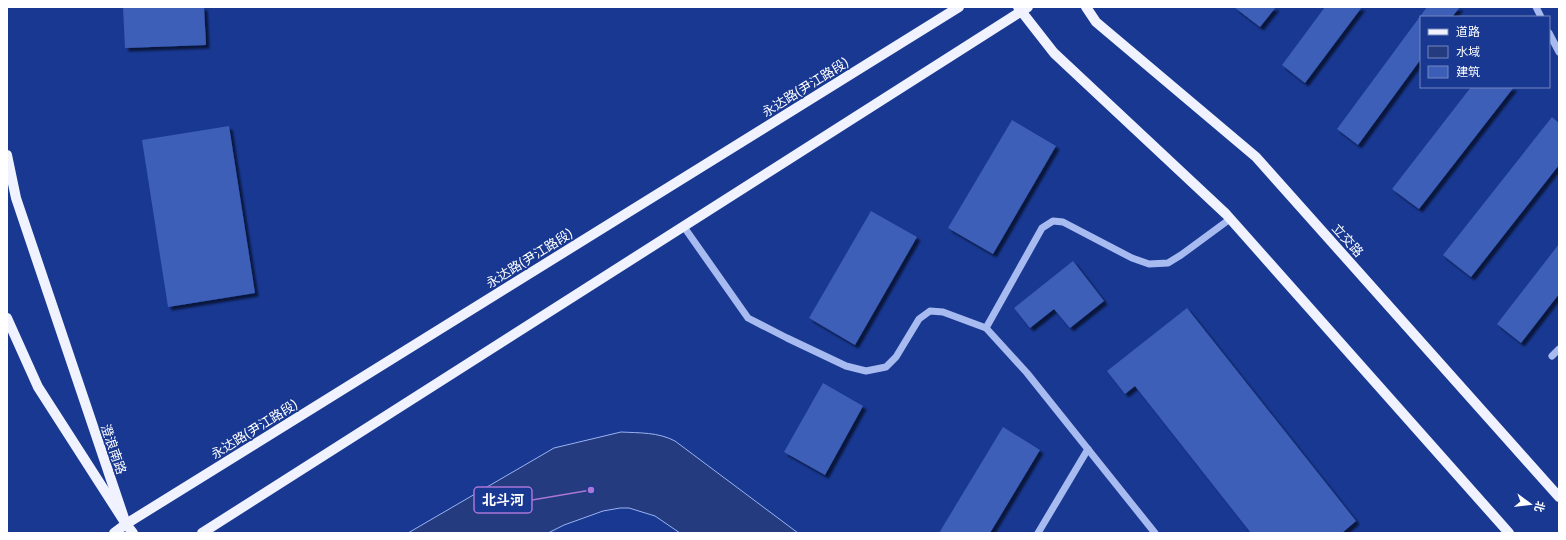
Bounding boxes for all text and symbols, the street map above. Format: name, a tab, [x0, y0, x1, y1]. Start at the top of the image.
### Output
legend	[1420, 16, 1550, 88]
text: 道路	[1456, 25, 1480, 39]
text: 水域	[1456, 45, 1480, 59]
street label: 永达路(尹江路段)	[759, 55, 851, 120]
text: 建筑	[1456, 65, 1480, 79]
street label: 立交路	[1329, 221, 1366, 260]
street label: 永达路(尹江路段)	[483, 226, 575, 291]
street label: 永达路(尹江路段)	[208, 397, 300, 462]
street label: 澄浪南路	[98, 422, 129, 476]
north arrow	[1510, 484, 1550, 524]
callout: 北斗河	[474, 487, 532, 513]
text: 北斗河	[482, 492, 524, 509]
text: 北	[1531, 499, 1547, 513]

